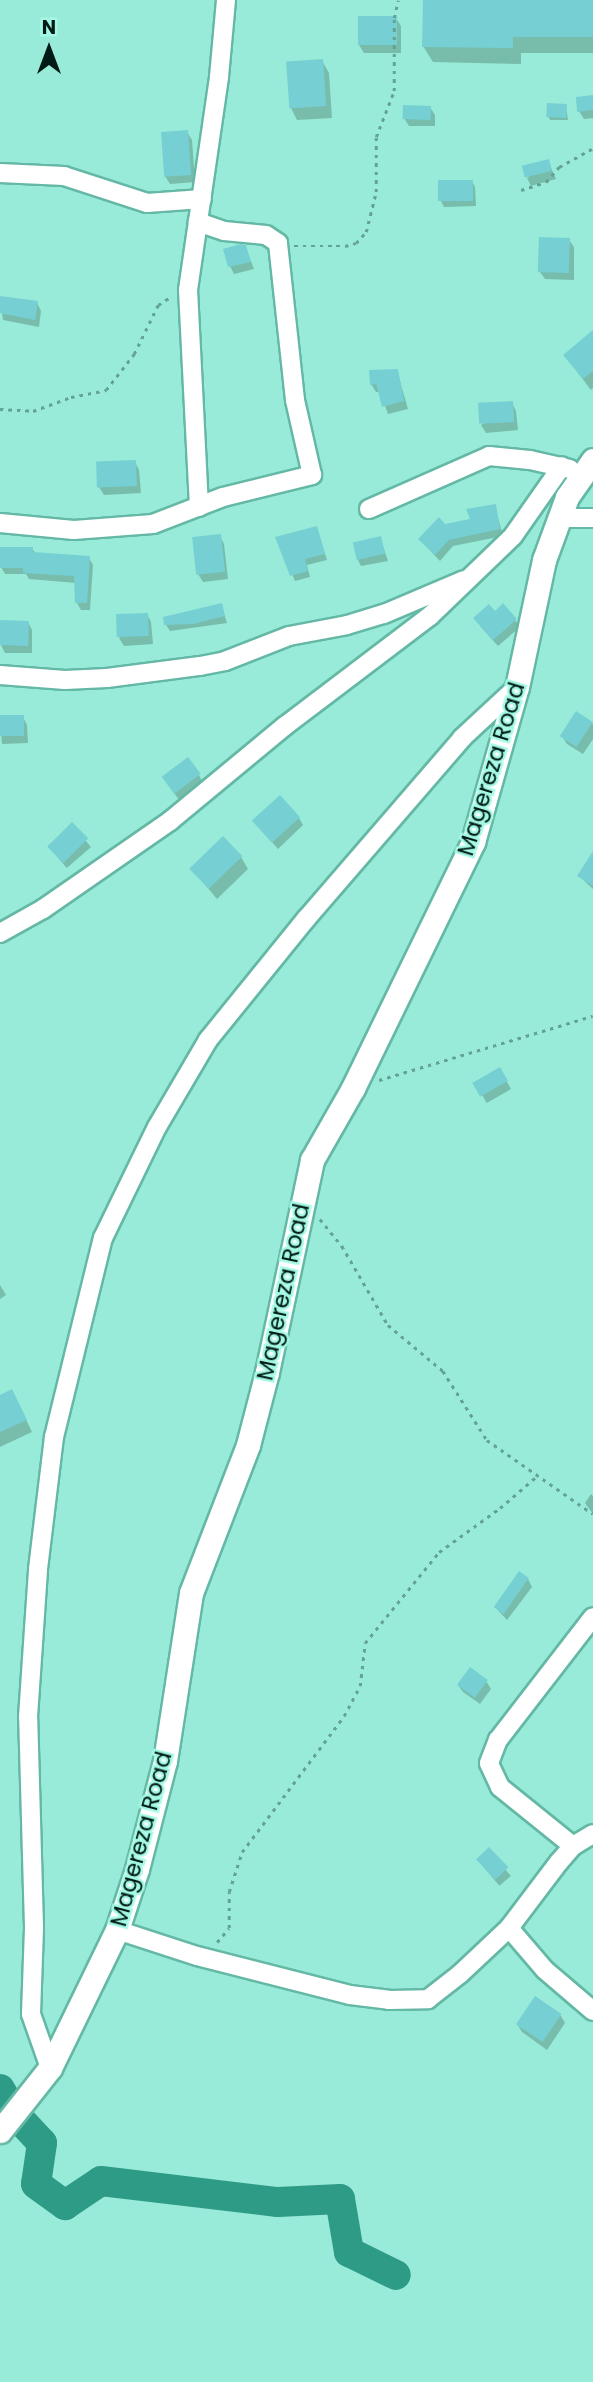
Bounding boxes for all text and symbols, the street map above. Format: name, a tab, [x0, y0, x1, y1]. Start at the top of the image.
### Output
north arrow	[14, 14, 84, 84]
text: N	[42, 14, 56, 41]
street label: Magereza Road	[451, 679, 531, 859]
street label: Magereza Road	[251, 1201, 315, 1383]
street label: Magereza Road	[104, 1749, 178, 1929]

